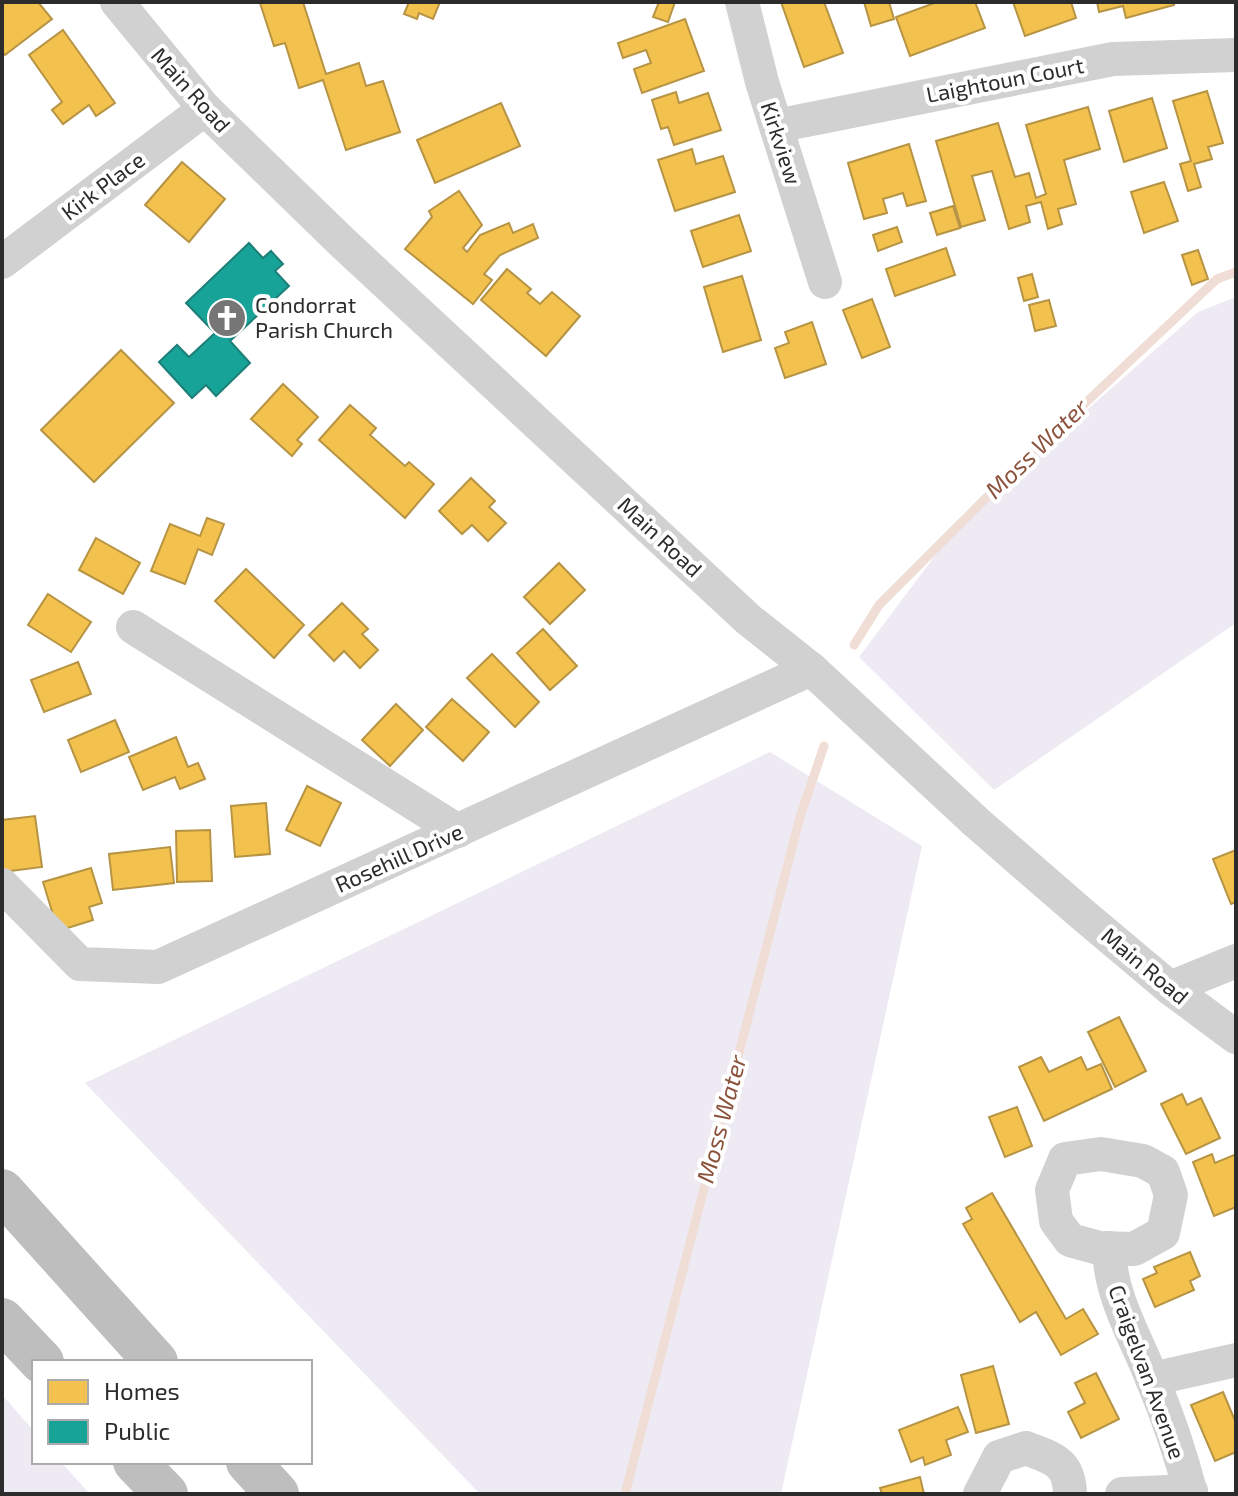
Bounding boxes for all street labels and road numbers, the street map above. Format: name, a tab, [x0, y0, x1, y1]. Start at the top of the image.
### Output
street label: Main Road	[147, 42, 237, 137]
street label: Laightoun Court	[924, 51, 1086, 107]
street label: Kirkview	[756, 98, 808, 187]
street label: Kirk Place	[56, 146, 149, 225]
street label: Main Road	[613, 491, 708, 582]
street label: Rosehill Drive	[331, 817, 466, 897]
street label: Main Road	[1097, 921, 1194, 1009]
street label: Craigelvan Avenue	[1104, 1281, 1192, 1462]

